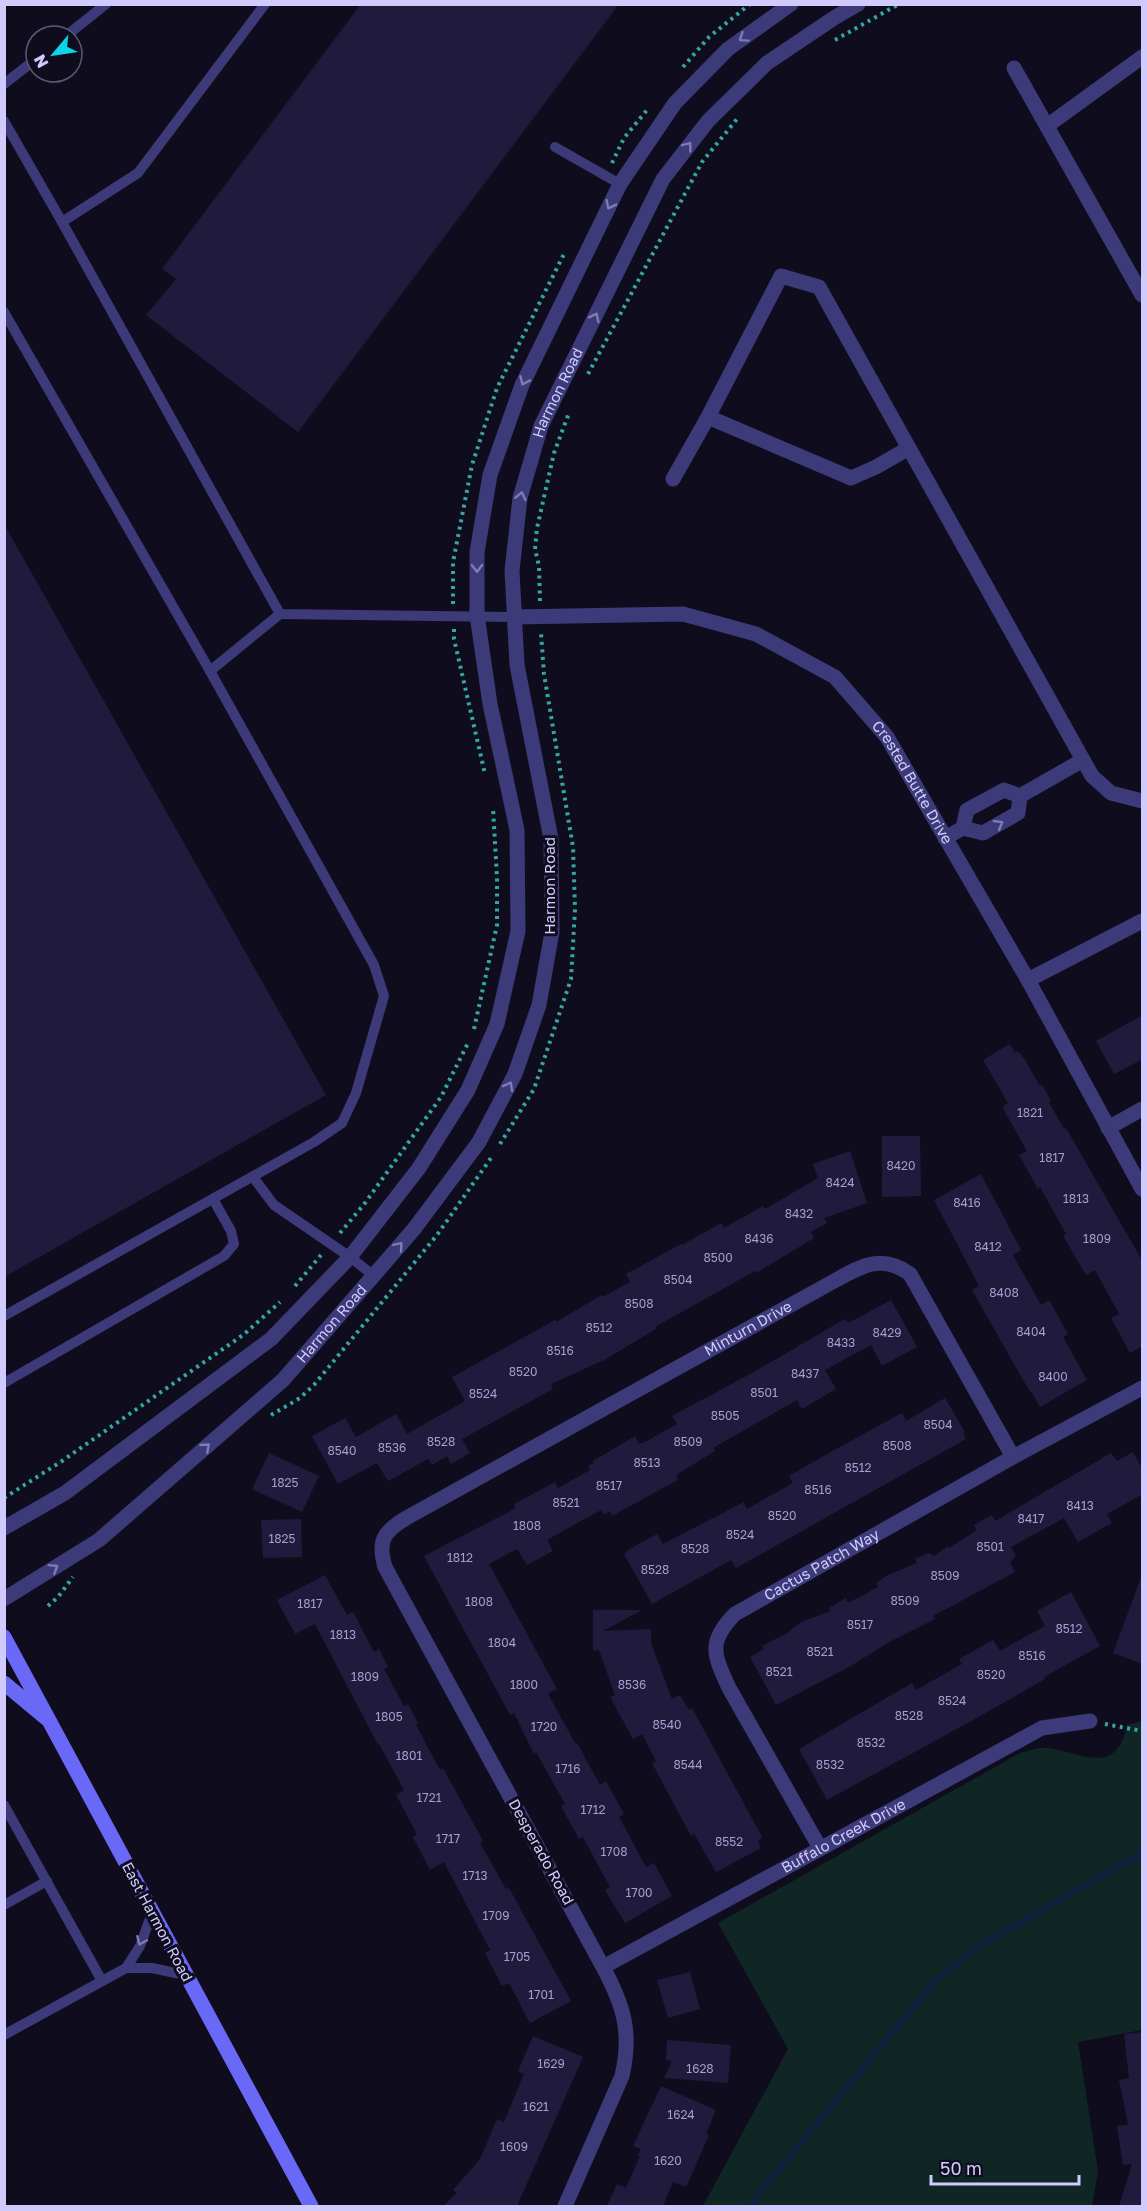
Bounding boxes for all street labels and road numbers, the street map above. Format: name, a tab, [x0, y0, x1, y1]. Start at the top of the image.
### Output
street label: Harmon Road	[528, 345, 586, 440]
street label: Crested Butte Drive	[869, 716, 957, 847]
street label: Harmon Road	[540, 837, 558, 935]
street label: Harmon Road	[292, 1280, 370, 1366]
street label: Minturn Drive	[701, 1296, 795, 1359]
street label: Cactus Patch Way	[760, 1524, 882, 1604]
street label: Buffalo Creek Drive	[778, 1794, 909, 1876]
street label: Desperado Road	[505, 1796, 578, 1907]
street label: East Harmon Road	[119, 1859, 197, 1984]

